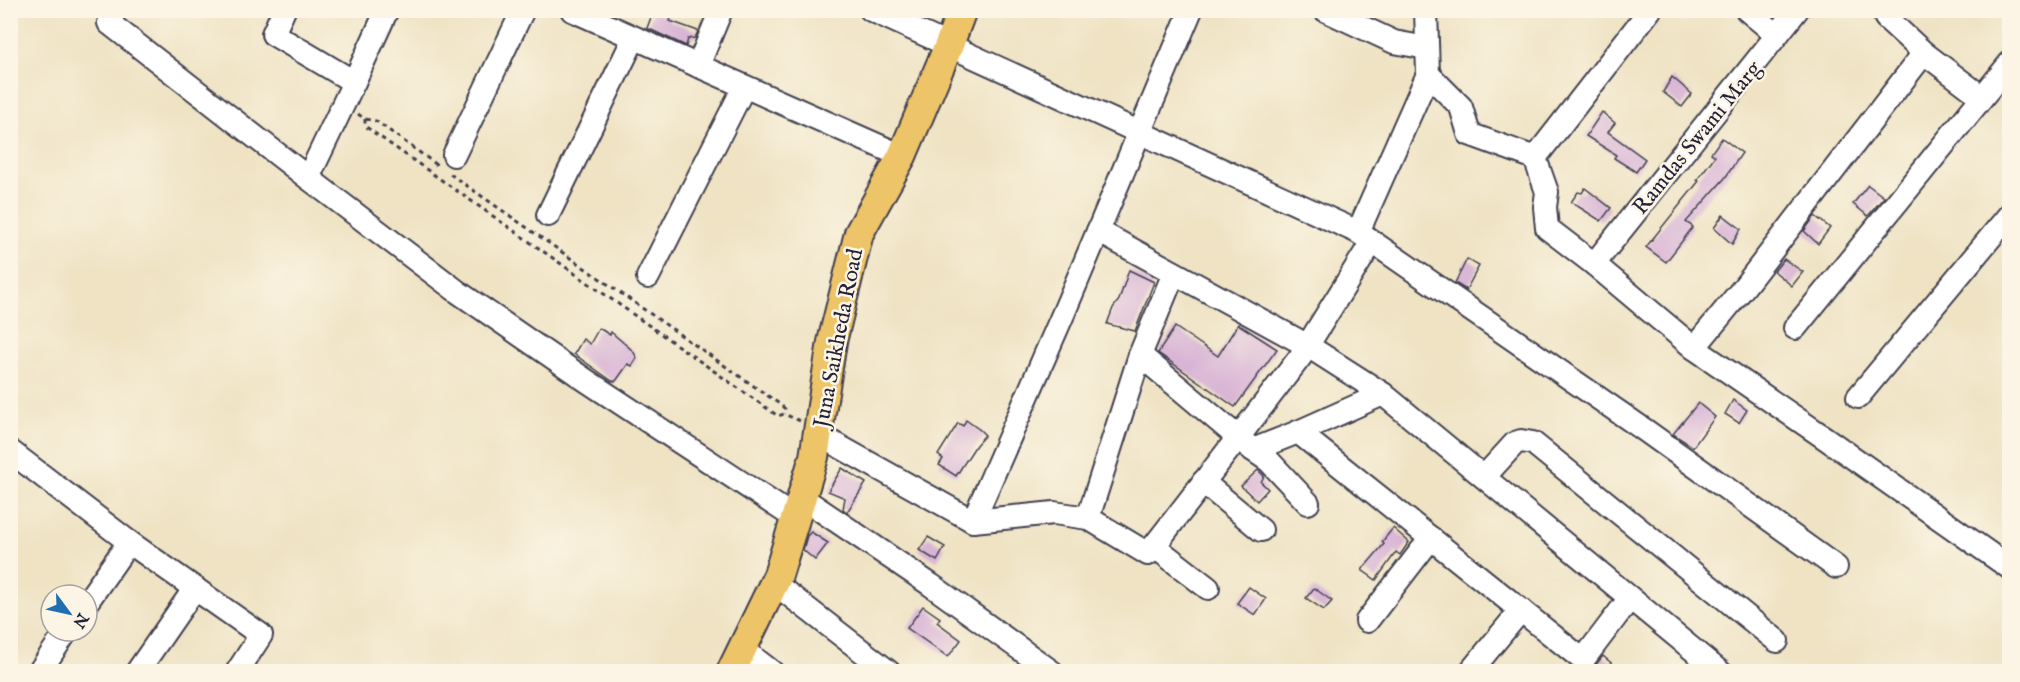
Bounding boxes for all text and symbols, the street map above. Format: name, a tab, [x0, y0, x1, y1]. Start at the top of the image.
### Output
street label: Ramdas Swami Marg	[1627, 55, 1769, 221]
street label: Juna Saikheda Road	[807, 246, 870, 433]
north arrow	[39, 583, 99, 643]
text: N	[68, 608, 93, 631]

